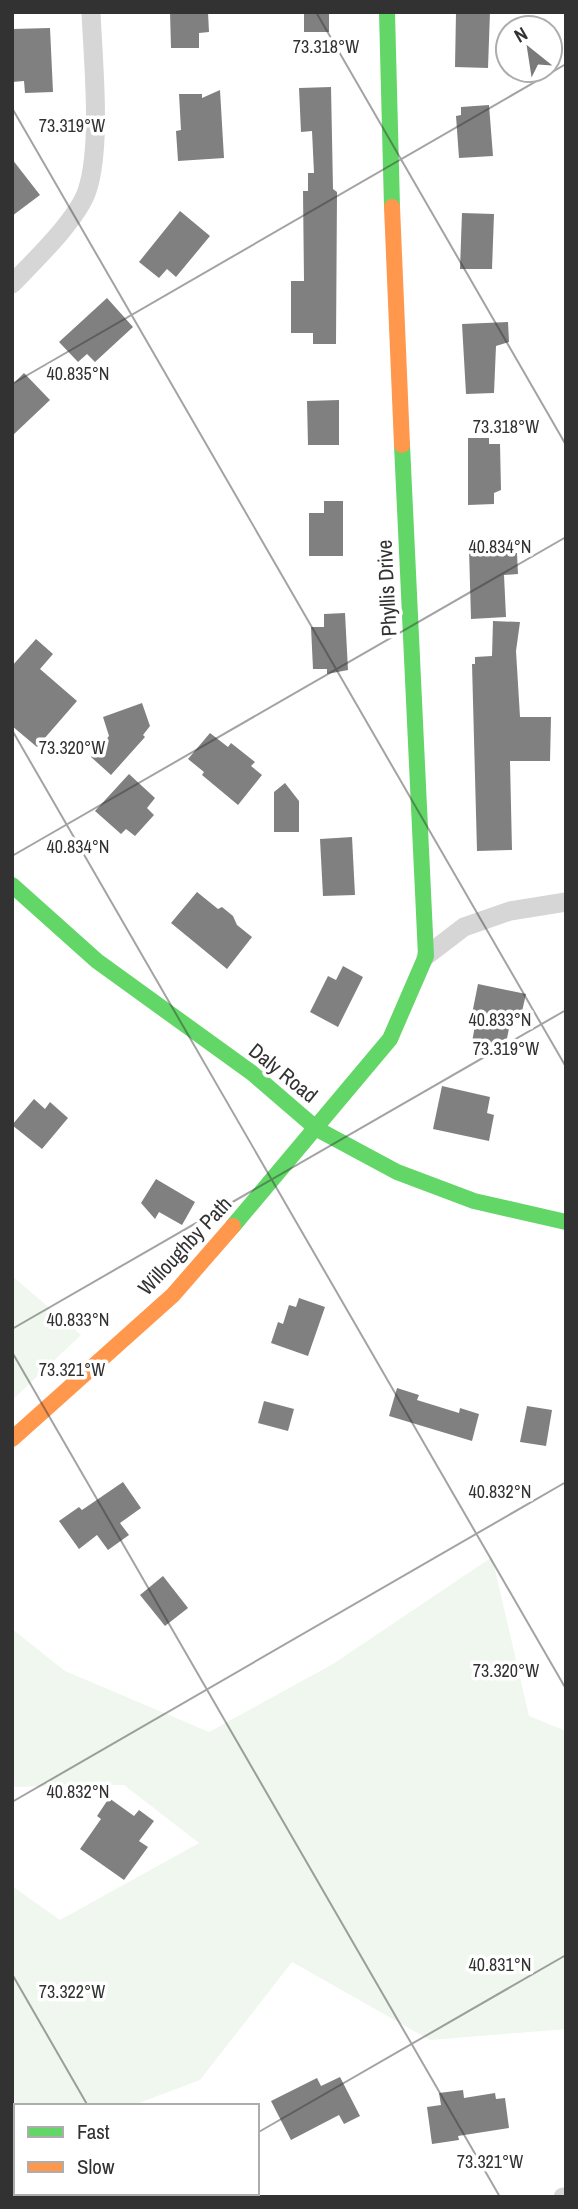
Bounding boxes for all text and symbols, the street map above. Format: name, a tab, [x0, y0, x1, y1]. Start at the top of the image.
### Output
north arrow	[494, 14, 564, 84]
text: N	[509, 20, 532, 48]
text: 73.318°W	[293, 34, 359, 59]
text: 73.319°W	[39, 113, 105, 138]
text: 40.835°N	[47, 361, 110, 386]
text: 73.318°W	[473, 414, 539, 439]
text: 40.834°N	[469, 534, 532, 559]
street label: Phyllis Drive	[369, 539, 404, 637]
text: 73.320°W	[39, 735, 105, 760]
text: 40.834°N	[47, 834, 110, 859]
text: 40.833°N	[469, 1007, 532, 1032]
street label: Daly Road	[243, 1036, 324, 1109]
text: 73.319°W	[473, 1036, 539, 1061]
street label: Willoughby Path	[131, 1190, 238, 1301]
text: 40.833°N	[47, 1307, 110, 1332]
text: 73.321°W	[39, 1357, 105, 1382]
text: 40.832°N	[469, 1479, 532, 1504]
text: 73.320°W	[473, 1658, 539, 1683]
text: 40.832°N	[47, 1779, 110, 1804]
text: 40.831°N	[469, 1952, 532, 1977]
text: 73.322°W	[39, 1979, 105, 2004]
legend	[14, 2104, 259, 2195]
text: Fast	[77, 2117, 110, 2146]
text: 73.321°W	[457, 2149, 523, 2174]
text: Slow	[77, 2152, 115, 2181]

